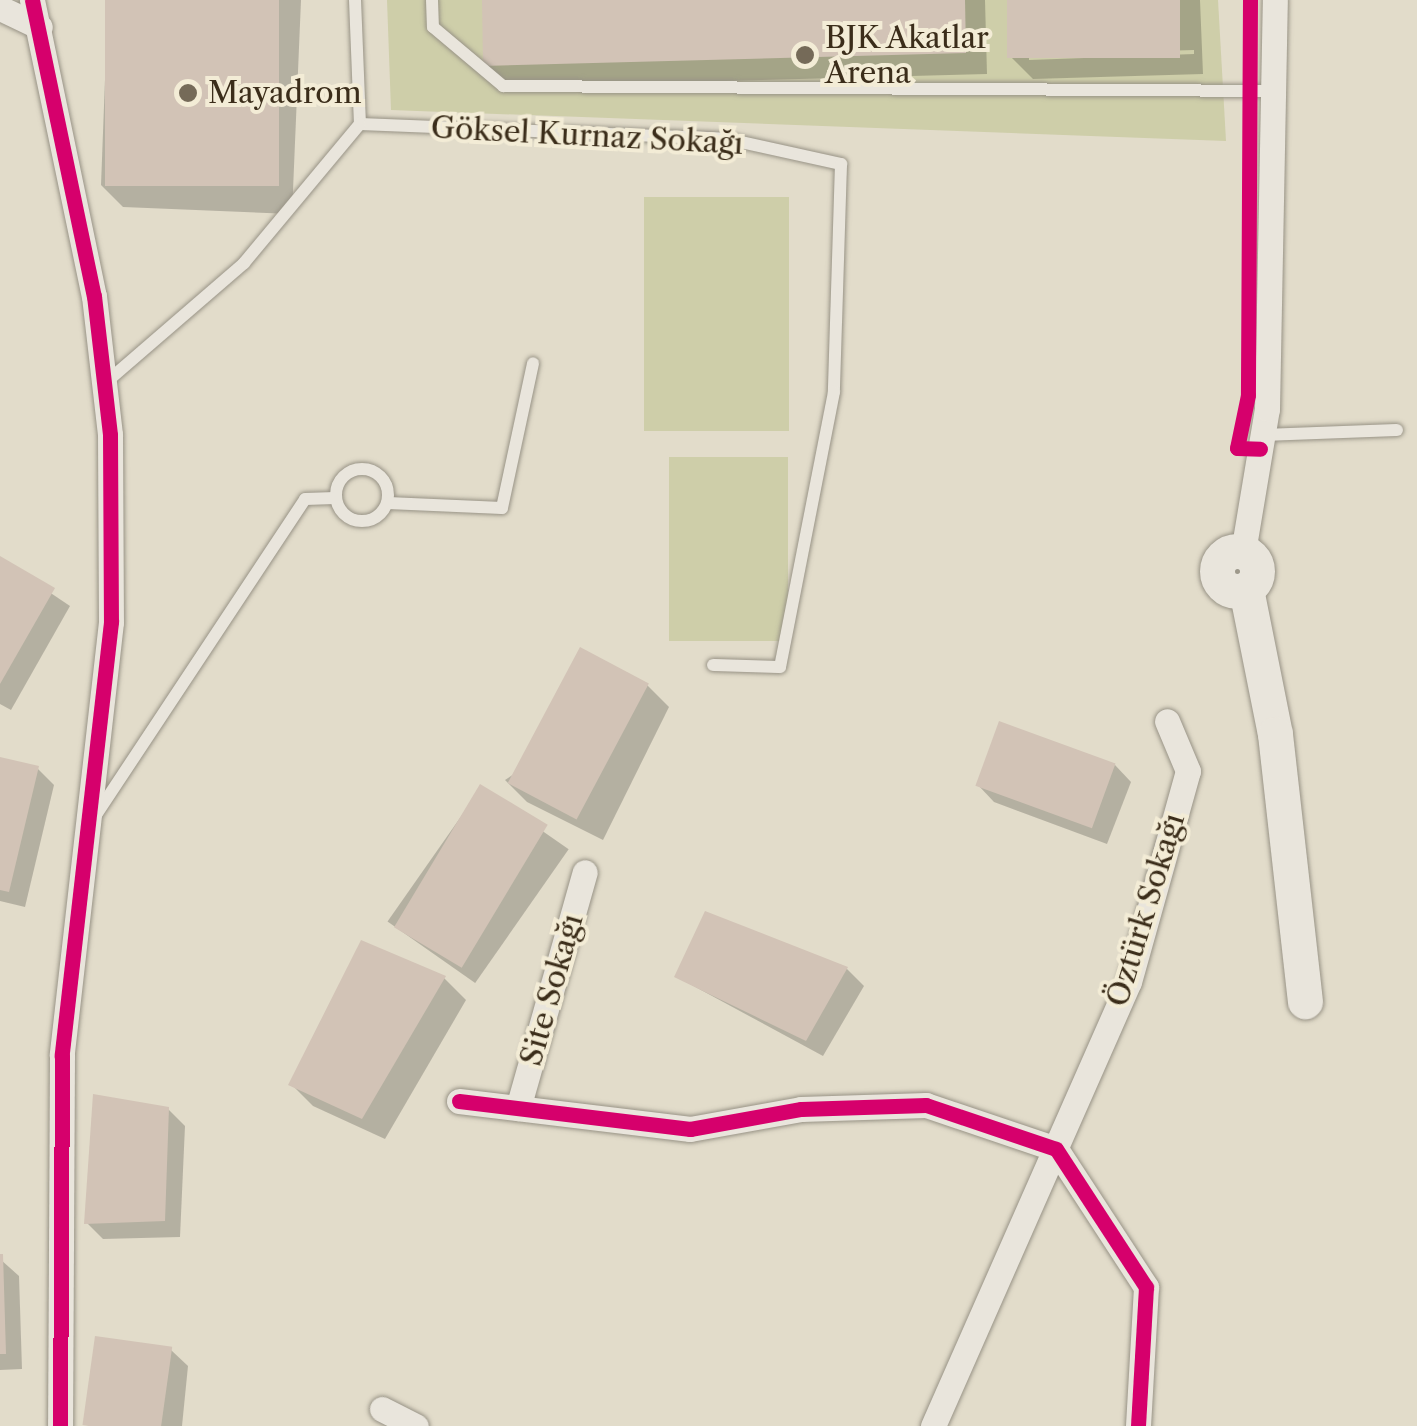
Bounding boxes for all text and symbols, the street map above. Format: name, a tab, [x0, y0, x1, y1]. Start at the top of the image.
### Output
place label: BJK Akatlar Arena	[825, 20, 991, 90]
marker: BJK Akatlar Arena	[794, 44, 816, 66]
place label: Mayadrom	[208, 75, 362, 111]
marker: Mayadrom	[177, 82, 199, 104]
street label: Göksel Kurnaz Sokağı	[430, 110, 744, 162]
street label: Öztürk Sokağı	[1099, 809, 1193, 1011]
street label: Site Sokağı	[513, 910, 591, 1070]

